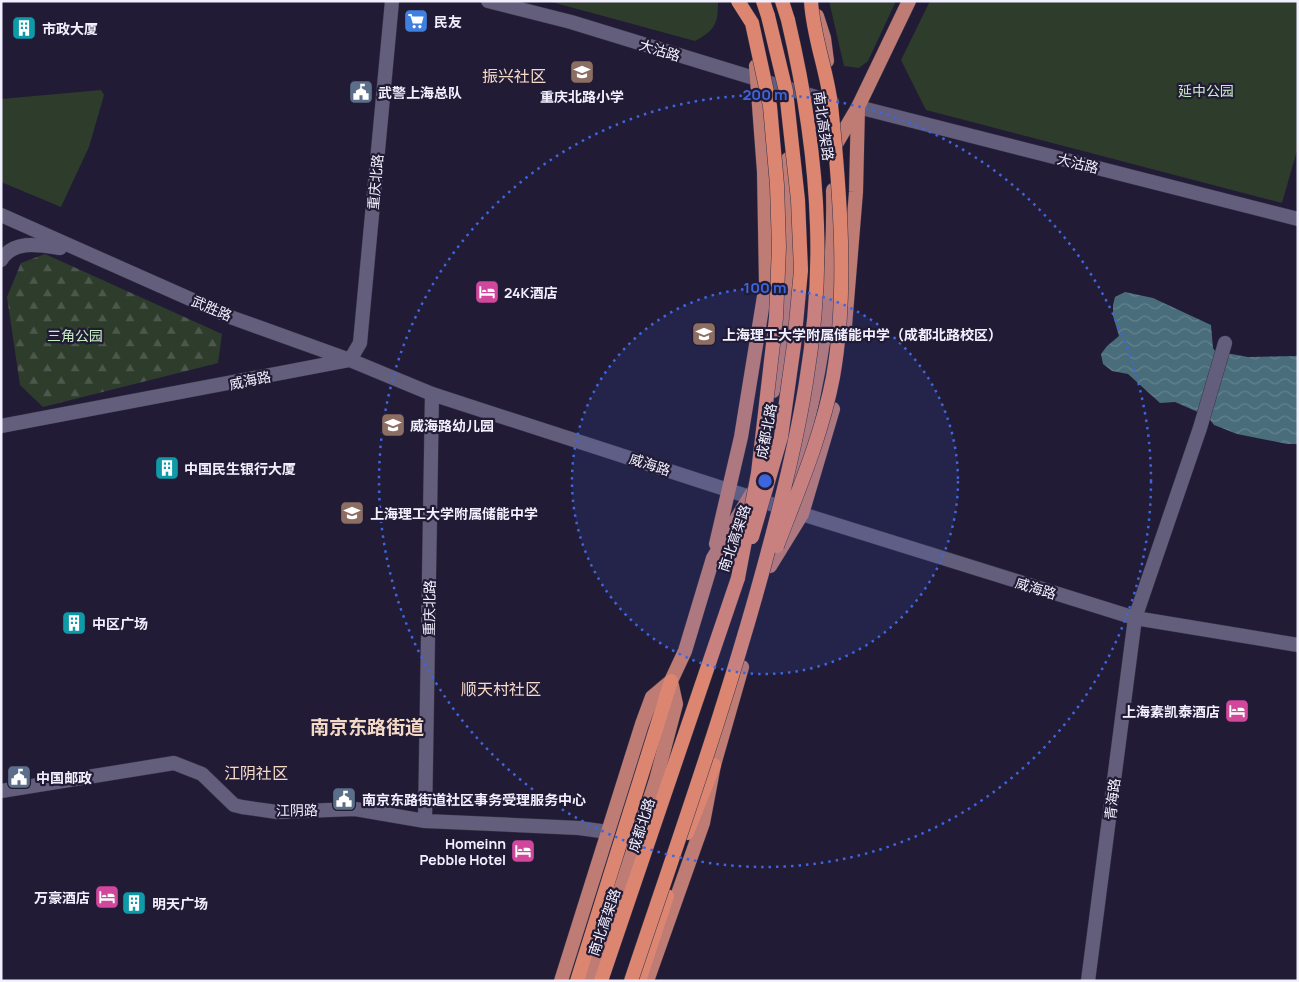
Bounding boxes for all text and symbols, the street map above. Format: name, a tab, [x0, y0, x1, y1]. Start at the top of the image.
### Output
supermarket icon: 民友	[403, 8, 429, 34]
place label: 民友	[434, 12, 462, 31]
building icon: 市政大厦	[11, 15, 37, 41]
place label: 市政大厦	[42, 19, 98, 38]
street label: 大沽路	[637, 35, 683, 65]
school or university icon: 重庆北路小学	[569, 59, 595, 85]
district label: 振兴社区	[482, 65, 546, 87]
public building icon: 武警上海总队	[348, 79, 374, 105]
park label: 延中公园	[1178, 81, 1234, 100]
place label: 武警上海总队	[378, 83, 462, 102]
text: 200 m	[742, 84, 788, 105]
place label: 重庆北路小学	[540, 87, 624, 106]
street label: 南北高架路	[810, 90, 838, 162]
street label: 大沽路	[1055, 149, 1101, 177]
street label: 重庆北路	[363, 153, 387, 211]
text: 100 m	[744, 277, 786, 298]
hotel icon: 24K酒店	[474, 279, 500, 305]
place label: 24K酒店	[504, 283, 558, 302]
street label: 武胜路	[189, 291, 235, 325]
school or university icon: 上海理工大学附属储能中学（成都北路校区）	[691, 321, 717, 347]
place label: 上海理工大学附属储能中学（成都北路校区）	[722, 325, 1002, 344]
park label: 三角公园	[47, 326, 103, 345]
street label: 威海路	[227, 366, 273, 394]
street label: 成都北路	[751, 402, 781, 460]
school or university icon: 威海路幼儿园	[380, 412, 406, 438]
place label: 威海路幼儿园	[410, 416, 494, 435]
street label: 威海路	[627, 448, 673, 480]
building icon: 中国民生银行大厦	[154, 455, 180, 481]
place label: 中国民生银行大厦	[184, 459, 296, 478]
centre of rings	[756, 472, 774, 490]
school or university icon: 上海理工大学附属储能中学	[339, 500, 365, 526]
street label: 南北高架路	[714, 502, 754, 574]
place label: 上海理工大学附属储能中学	[370, 504, 538, 523]
street label: 威海路	[1013, 573, 1059, 603]
street label: 重庆北路	[419, 580, 439, 636]
building icon: 中区广场	[61, 610, 87, 636]
place label: 中区广场	[92, 614, 148, 633]
district label: 顺天村社区	[461, 678, 541, 700]
hotel icon: 上海素凯泰酒店	[1224, 698, 1250, 724]
place label: 上海素凯泰酒店	[1122, 702, 1220, 721]
district label: 南京东路街道	[310, 714, 424, 740]
district label: 江阴社区	[224, 762, 288, 784]
public building icon: 中国邮政	[6, 764, 32, 790]
place label: 中国邮政	[36, 768, 92, 787]
street label: 青海路	[1100, 777, 1124, 821]
public building icon: 南京东路街道社区事务受理服务中心	[331, 786, 357, 812]
place label: 南京东路街道社区事务受理服务中心	[362, 790, 586, 809]
street label: 成都北路	[623, 795, 659, 855]
street label: 江阴路	[276, 800, 318, 820]
place label: Homeinn Pebble Hotel	[420, 834, 506, 869]
hotel icon: Homeinn Pebble Hotel	[510, 838, 536, 864]
hotel icon: 万豪酒店	[94, 884, 120, 910]
street label: 南北高架路	[584, 886, 624, 958]
place label: 万豪酒店	[34, 888, 90, 907]
building icon: 明天广场	[121, 890, 147, 916]
place label: 明天广场	[152, 894, 208, 913]

